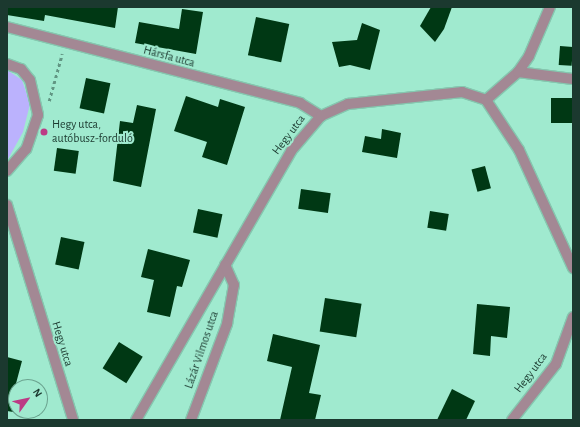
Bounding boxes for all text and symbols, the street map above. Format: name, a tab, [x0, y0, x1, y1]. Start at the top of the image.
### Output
street label: Hársfa utca	[142, 43, 196, 71]
street label: Hegy utca	[269, 112, 309, 158]
place label: Hegy utca, autóbusz-forduló	[52, 118, 133, 146]
marker: Hegy utca, autóbusz-forduló	[39, 127, 49, 137]
street label: Lázár Vilmos utca	[182, 309, 222, 391]
street label: Hegy utca	[48, 320, 76, 368]
street label: Hegy utca	[511, 350, 551, 396]
north arrow	[8, 379, 48, 419]
text: N	[31, 387, 44, 399]

